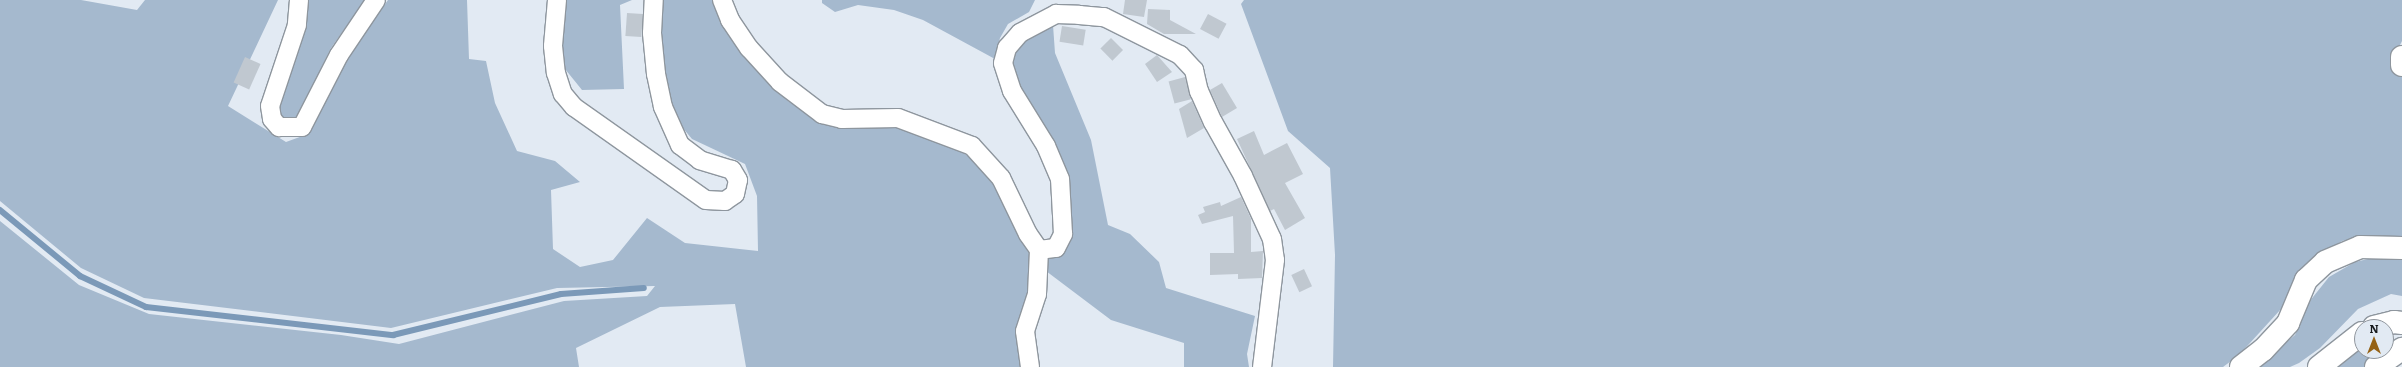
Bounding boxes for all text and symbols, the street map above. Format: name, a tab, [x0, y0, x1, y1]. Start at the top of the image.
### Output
north arrow	[2354, 319, 2394, 359]
text: N	[2369, 320, 2379, 336]

